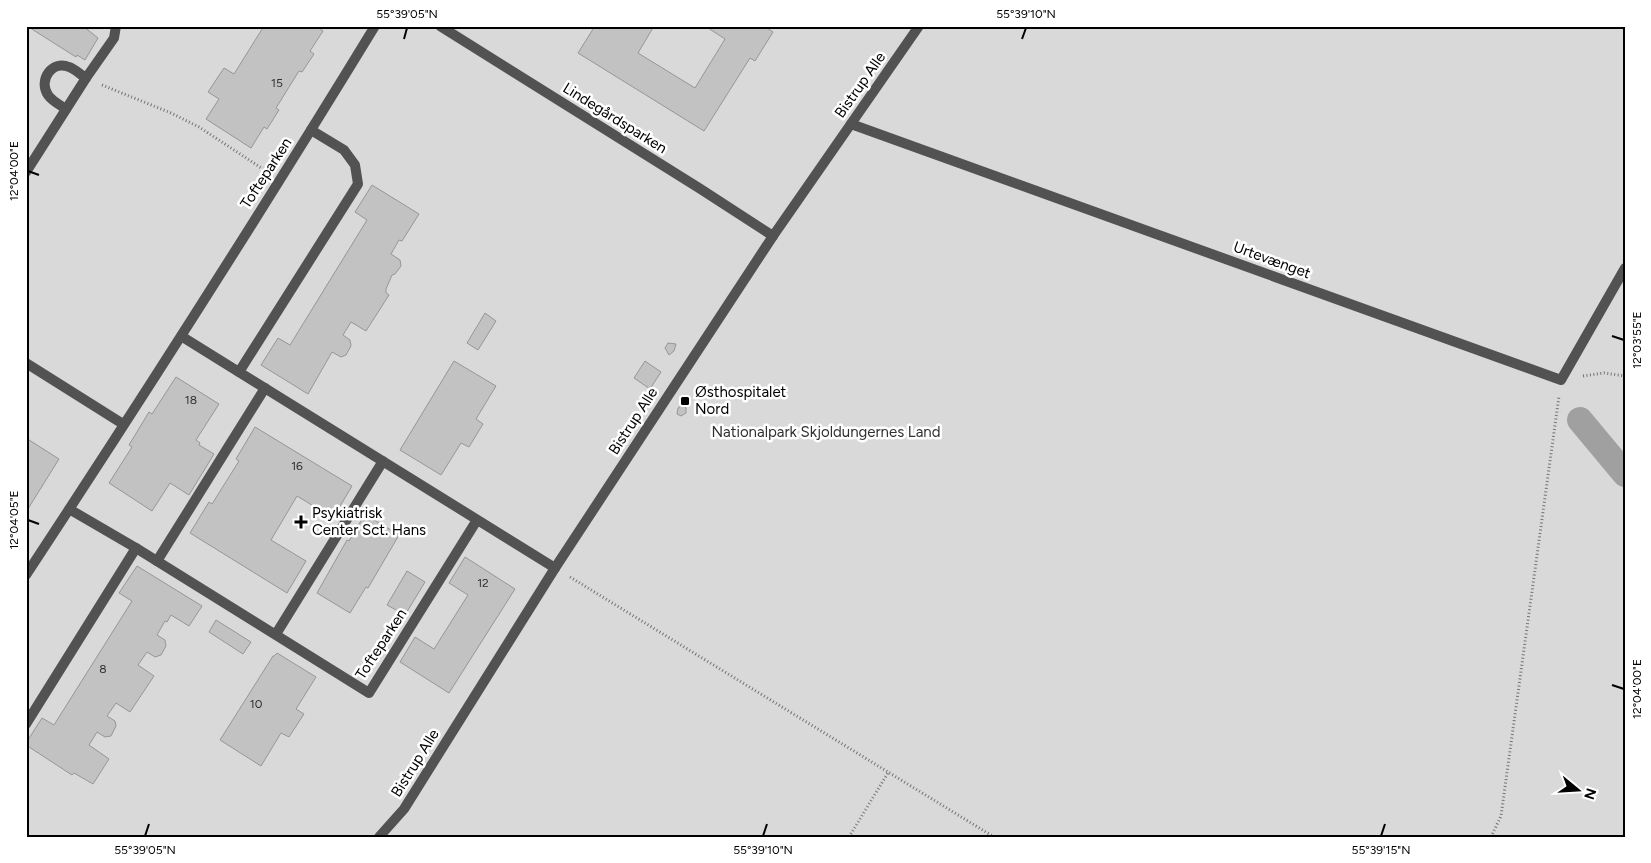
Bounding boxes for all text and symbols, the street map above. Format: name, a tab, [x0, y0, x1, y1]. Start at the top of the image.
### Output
text: 55°39'05"N	[376, 7, 438, 21]
text: 55°39'10"N	[996, 7, 1056, 21]
street label: Bistrup Alle	[831, 49, 889, 121]
house number: 15	[271, 76, 283, 90]
street label: Lindegårdsparken	[560, 79, 670, 157]
street label: Tofteparken	[236, 134, 296, 212]
text: 12°04'00"E	[7, 141, 21, 201]
street label: Urtevænget	[1231, 238, 1314, 282]
text: 12°03'55"E	[1630, 311, 1644, 369]
place label: Østhospitalet Nord	[695, 383, 787, 418]
street label: Bistrup Alle	[605, 384, 661, 458]
house number: 18	[185, 393, 197, 407]
marker: Østhospitalet Nord	[679, 395, 691, 407]
park label: Nationalpark Skjoldungernes Land	[712, 423, 940, 441]
house number: 16	[291, 459, 303, 473]
text: 12°04'05"E	[7, 490, 21, 550]
place label: Psykiatrisk Center Sct. Hans	[312, 504, 426, 539]
marker: Psykiatrisk Center Sct. Hans	[294, 515, 308, 529]
house number: 12	[477, 576, 489, 590]
street label: Tofteparken	[351, 605, 411, 683]
text: 12°04'00"E	[1630, 659, 1644, 719]
house number: 8	[99, 662, 107, 676]
house number: 10	[250, 697, 263, 711]
street label: Bistrup Alle	[387, 726, 443, 800]
north arrow	[1554, 766, 1604, 816]
text: N	[1580, 786, 1600, 802]
text: 55°39'05"N	[114, 843, 176, 857]
text: 55°39'10"N	[733, 843, 793, 857]
text: 55°39'15"N	[1352, 843, 1410, 857]

